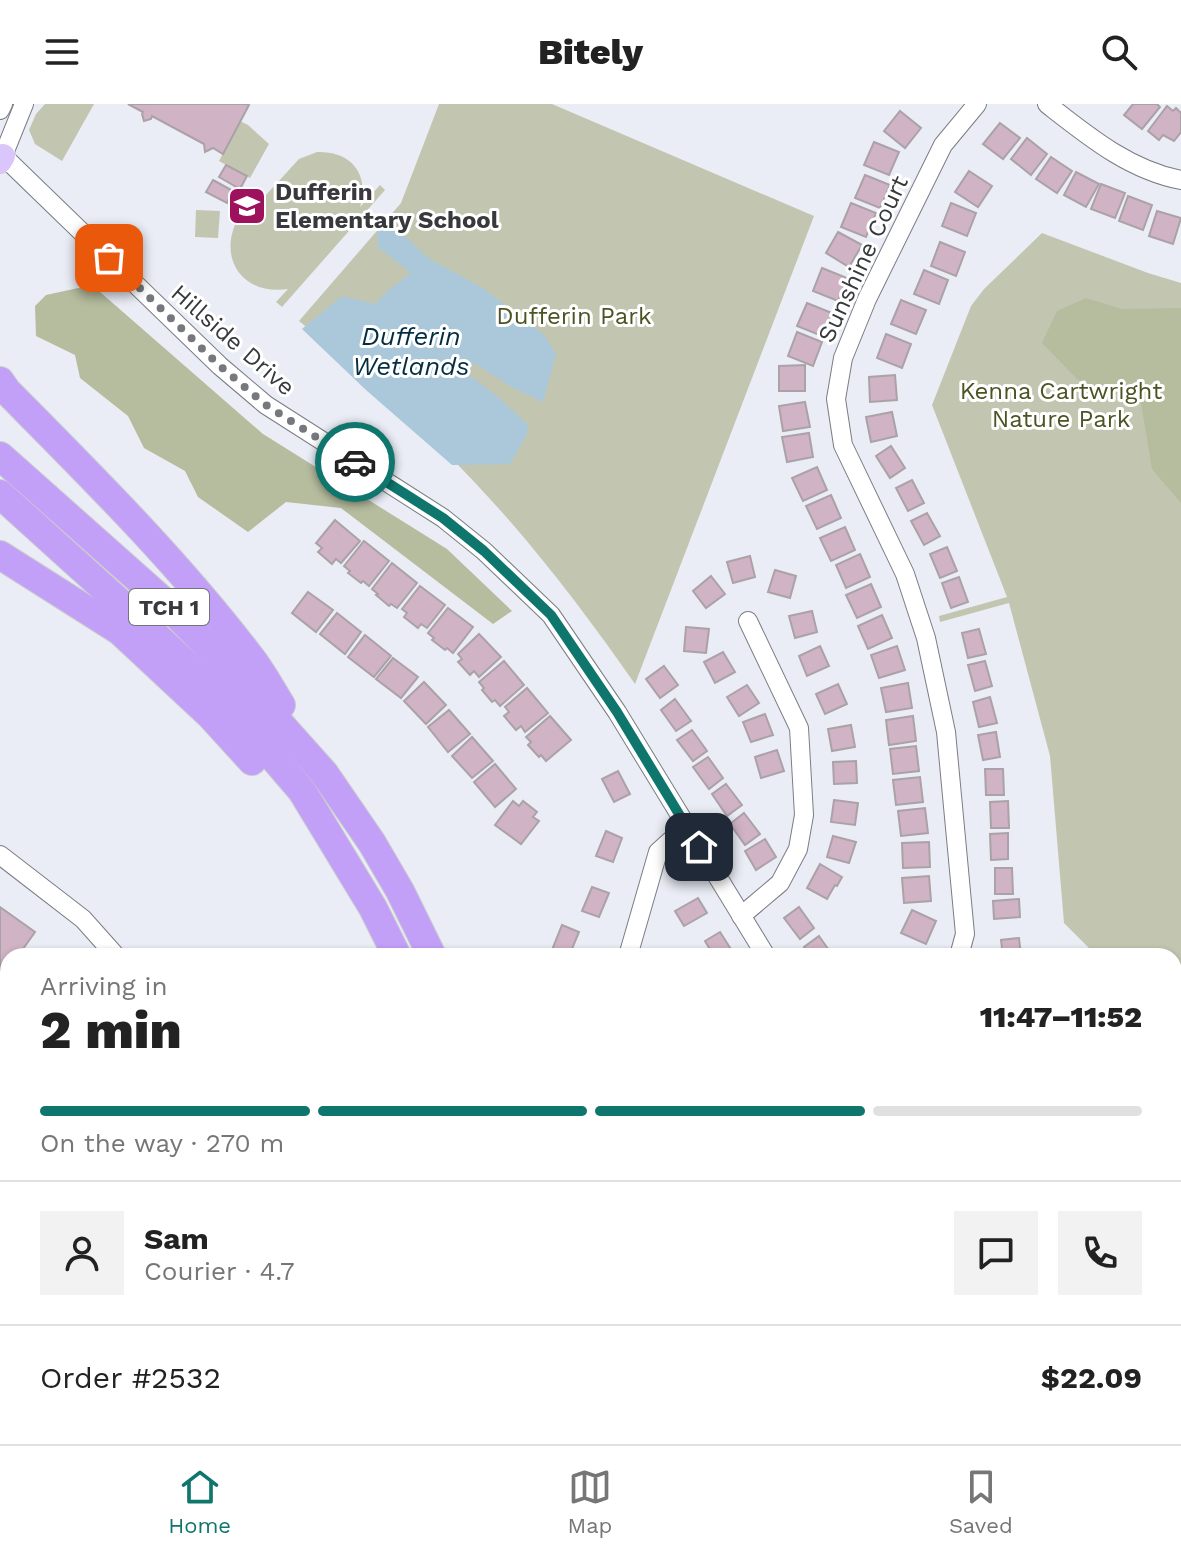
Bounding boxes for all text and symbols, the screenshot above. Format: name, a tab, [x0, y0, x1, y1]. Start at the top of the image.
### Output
icon: menu	[40, 30, 84, 74]
icon: search	[1097, 30, 1141, 74]
text: Bitely	[538, 31, 643, 73]
street label: Sunshine Court	[812, 171, 914, 347]
place label: Dufferin Elementary School	[275, 178, 499, 234]
school or university icon: Dufferin Elementary School	[226, 185, 268, 227]
pin	[75, 224, 143, 292]
icon: bag	[87, 236, 131, 280]
street label: Hillside Drive	[166, 279, 300, 401]
park label: Dufferin Park	[496, 302, 652, 330]
water label: Dufferin Wetlands	[353, 321, 469, 381]
park label: Kenna Cartwright Nature Park	[960, 377, 1162, 433]
courier	[315, 422, 395, 502]
icon: car	[333, 440, 377, 484]
road number: TCH 1	[129, 589, 209, 625]
pin	[665, 813, 733, 881]
icon: home	[677, 825, 721, 869]
text: Arriving in	[40, 971, 168, 1001]
text: 11:47–11:52	[980, 999, 1142, 1034]
text: 2 min	[40, 1000, 182, 1061]
text: On the way · 270 m	[40, 1128, 284, 1158]
button: person	[40, 1211, 124, 1295]
button: chat	[954, 1211, 1038, 1295]
button: phone	[1058, 1211, 1142, 1295]
text: Sam	[144, 1221, 209, 1256]
text: Courier · 4.7	[144, 1256, 294, 1286]
text: Order #2532	[40, 1360, 221, 1395]
text: $22.09	[1041, 1360, 1142, 1395]
tab: Home	[168, 1465, 231, 1538]
tab: Map	[568, 1465, 612, 1538]
tab: Saved	[949, 1465, 1013, 1538]

